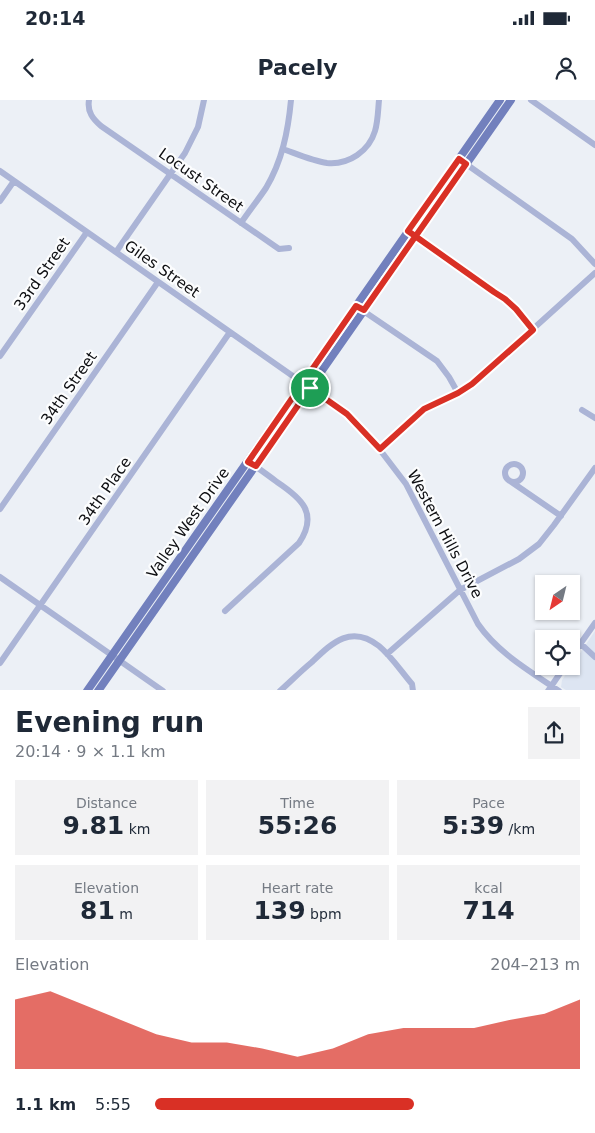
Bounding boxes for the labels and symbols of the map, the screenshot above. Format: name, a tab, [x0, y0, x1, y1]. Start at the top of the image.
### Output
street label: Locust Street	[155, 144, 247, 216]
street label: 33rd Street	[10, 234, 74, 314]
street label: Giles Street	[121, 237, 203, 301]
street label: 34th Street	[37, 348, 101, 428]
pin	[289, 367, 331, 409]
street label: 34th Place	[75, 453, 135, 529]
street label: Valley West Drive	[143, 464, 233, 582]
street label: Western Hills Drive	[404, 467, 486, 601]
north arrow	[535, 575, 580, 620]

